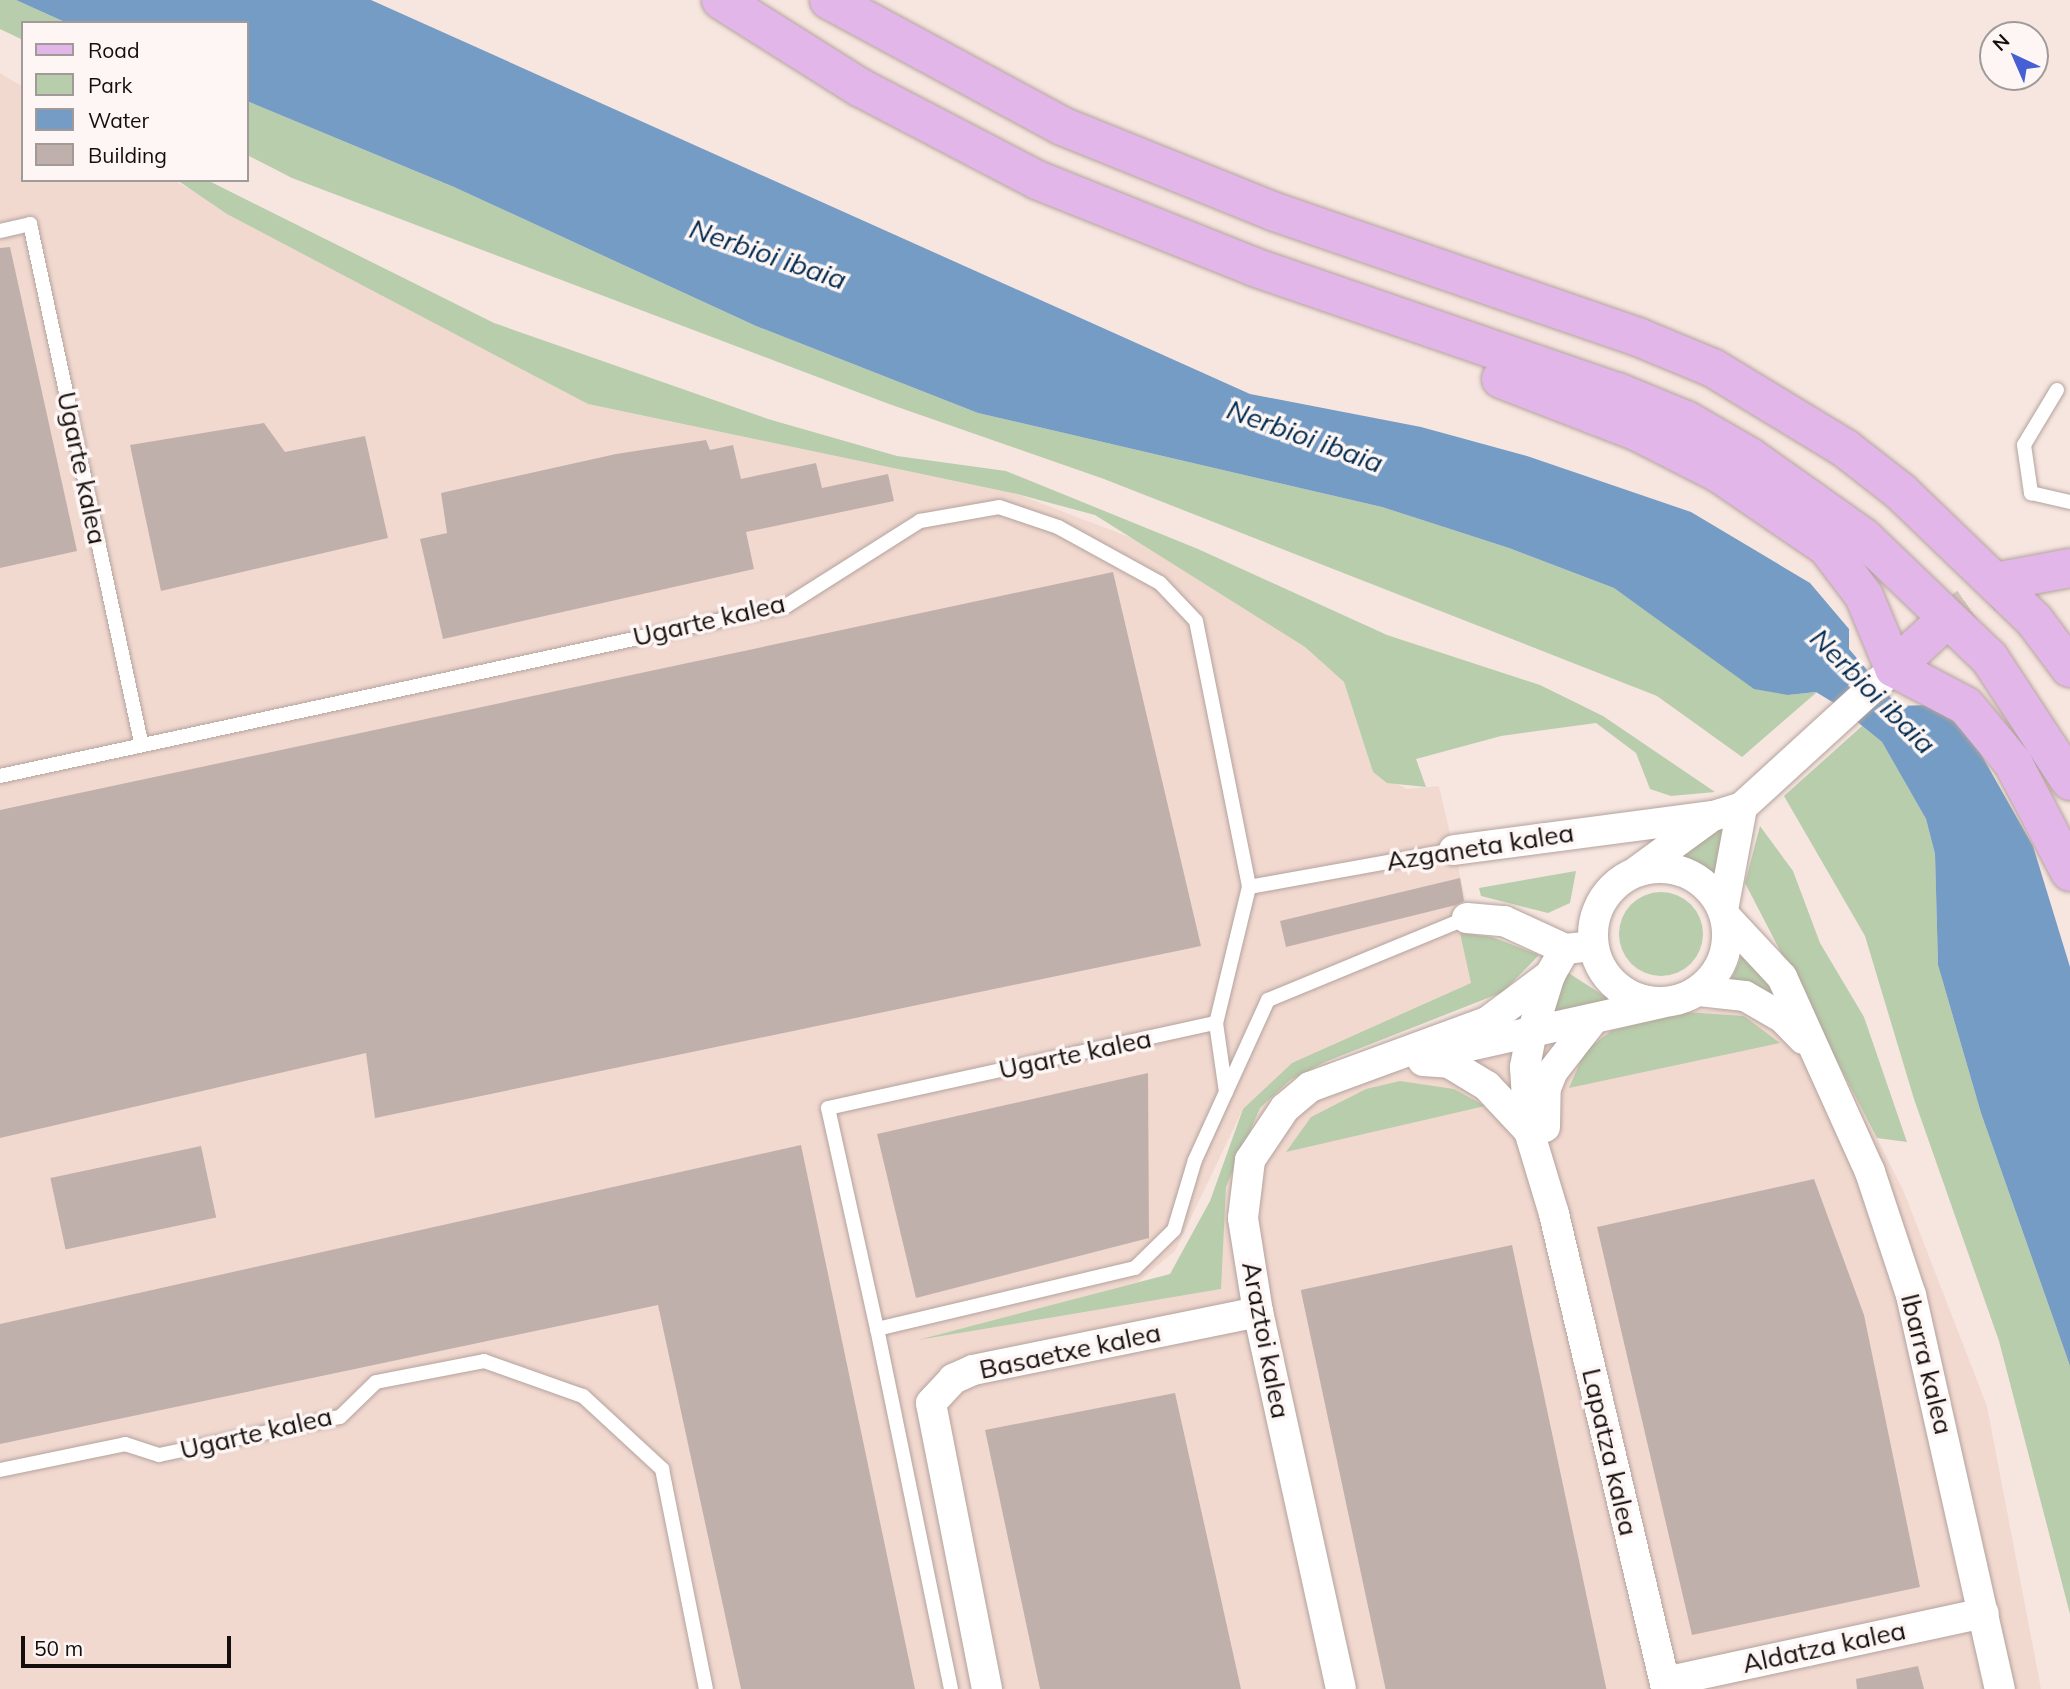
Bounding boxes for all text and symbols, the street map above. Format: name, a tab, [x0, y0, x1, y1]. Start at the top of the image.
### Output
legend	[21, 21, 248, 182]
north arrow	[1979, 21, 2049, 91]
text: N	[1987, 29, 2014, 56]
text: Road	[88, 37, 139, 63]
text: Park	[88, 72, 132, 98]
text: Water	[88, 107, 149, 133]
text: Building	[88, 142, 167, 168]
water label: Nerbioi ibaia	[685, 212, 851, 296]
street label: Ugarte kalea	[51, 389, 113, 547]
water label: Nerbioi ibaia	[1222, 392, 1388, 480]
street label: Ugarte kalea	[630, 587, 788, 653]
water label: Nerbioi ibaia	[1803, 621, 1943, 761]
street label: Azganeta kalea	[1384, 817, 1576, 877]
street label: Ugarte kalea	[996, 1023, 1154, 1085]
street label: Araztoi kalea	[1236, 1259, 1296, 1421]
street label: Ibarra kalea	[1894, 1290, 1960, 1438]
street label: Basaetxe kalea	[976, 1317, 1164, 1385]
street label: Lapatza kalea	[1576, 1365, 1644, 1539]
street label: Ugarte kalea	[177, 1400, 335, 1466]
street label: Aldatza kalea	[1739, 1614, 1909, 1680]
scale bar	[24, 1622, 234, 1666]
text: 50 m	[34, 1635, 83, 1661]

